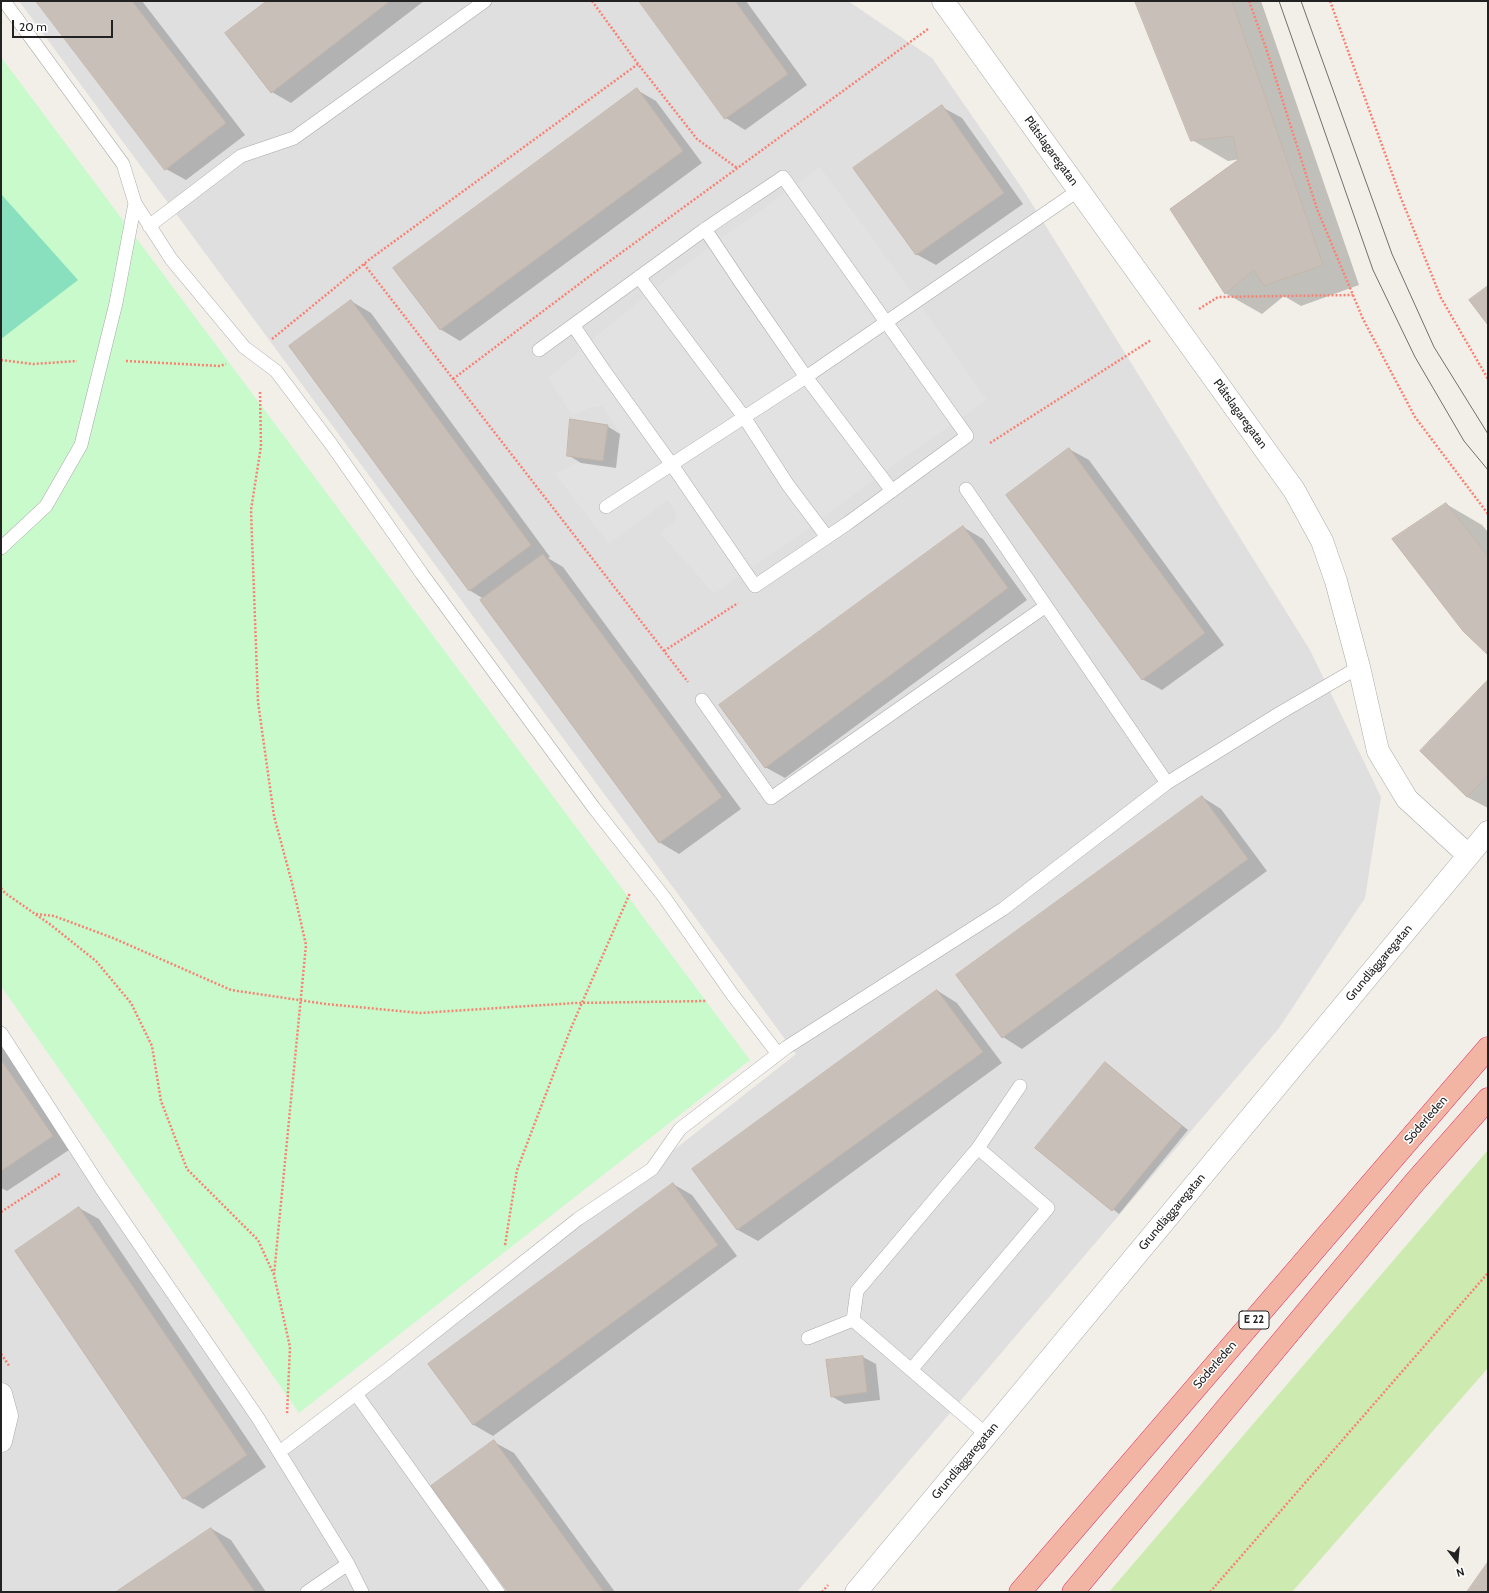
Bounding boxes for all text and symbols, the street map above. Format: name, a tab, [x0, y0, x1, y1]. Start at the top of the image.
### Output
scale bar	[14, 12, 115, 38]
text: 20 m	[19, 19, 47, 34]
street label: Plåtslagaregatan	[1021, 113, 1081, 189]
street label: Plåtslagaregatan	[1210, 376, 1270, 452]
street label: Grundläggaregatan	[1343, 922, 1415, 1004]
street label: Söderleden	[1401, 1093, 1451, 1147]
street label: Grundläggaregatan	[1136, 1171, 1208, 1253]
road number: E 22	[1239, 1311, 1269, 1329]
street label: Söderleden	[1190, 1338, 1240, 1392]
street label: Grundläggaregatan	[929, 1420, 1001, 1502]
north arrow	[1437, 1541, 1477, 1581]
text: N	[1455, 1565, 1466, 1580]

